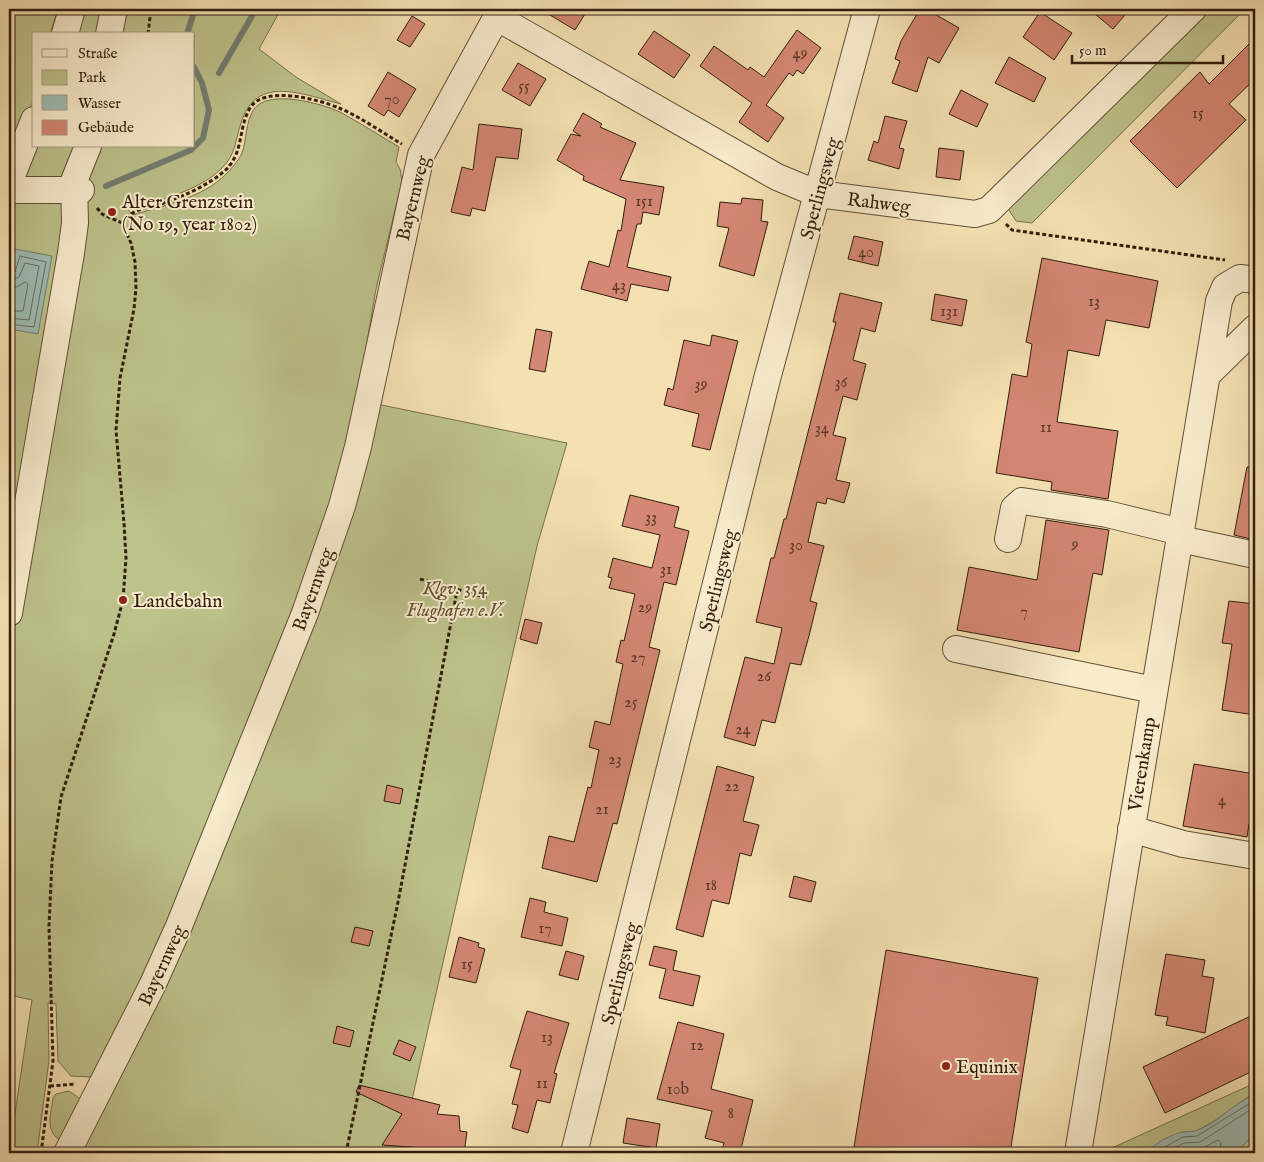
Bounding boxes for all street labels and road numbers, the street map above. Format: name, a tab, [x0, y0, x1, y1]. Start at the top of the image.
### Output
street label: Sperlingsweg	[796, 134, 846, 242]
street label: Bayernweg	[392, 153, 436, 243]
street label: Rahweg	[846, 188, 913, 220]
street label: Sperlingsweg	[695, 526, 743, 634]
street label: Bayernweg	[288, 544, 340, 635]
street label: Vierenkamp	[1124, 715, 1162, 814]
street label: Sperlingsweg	[597, 919, 645, 1027]
street label: Bayernweg	[134, 921, 192, 1010]

